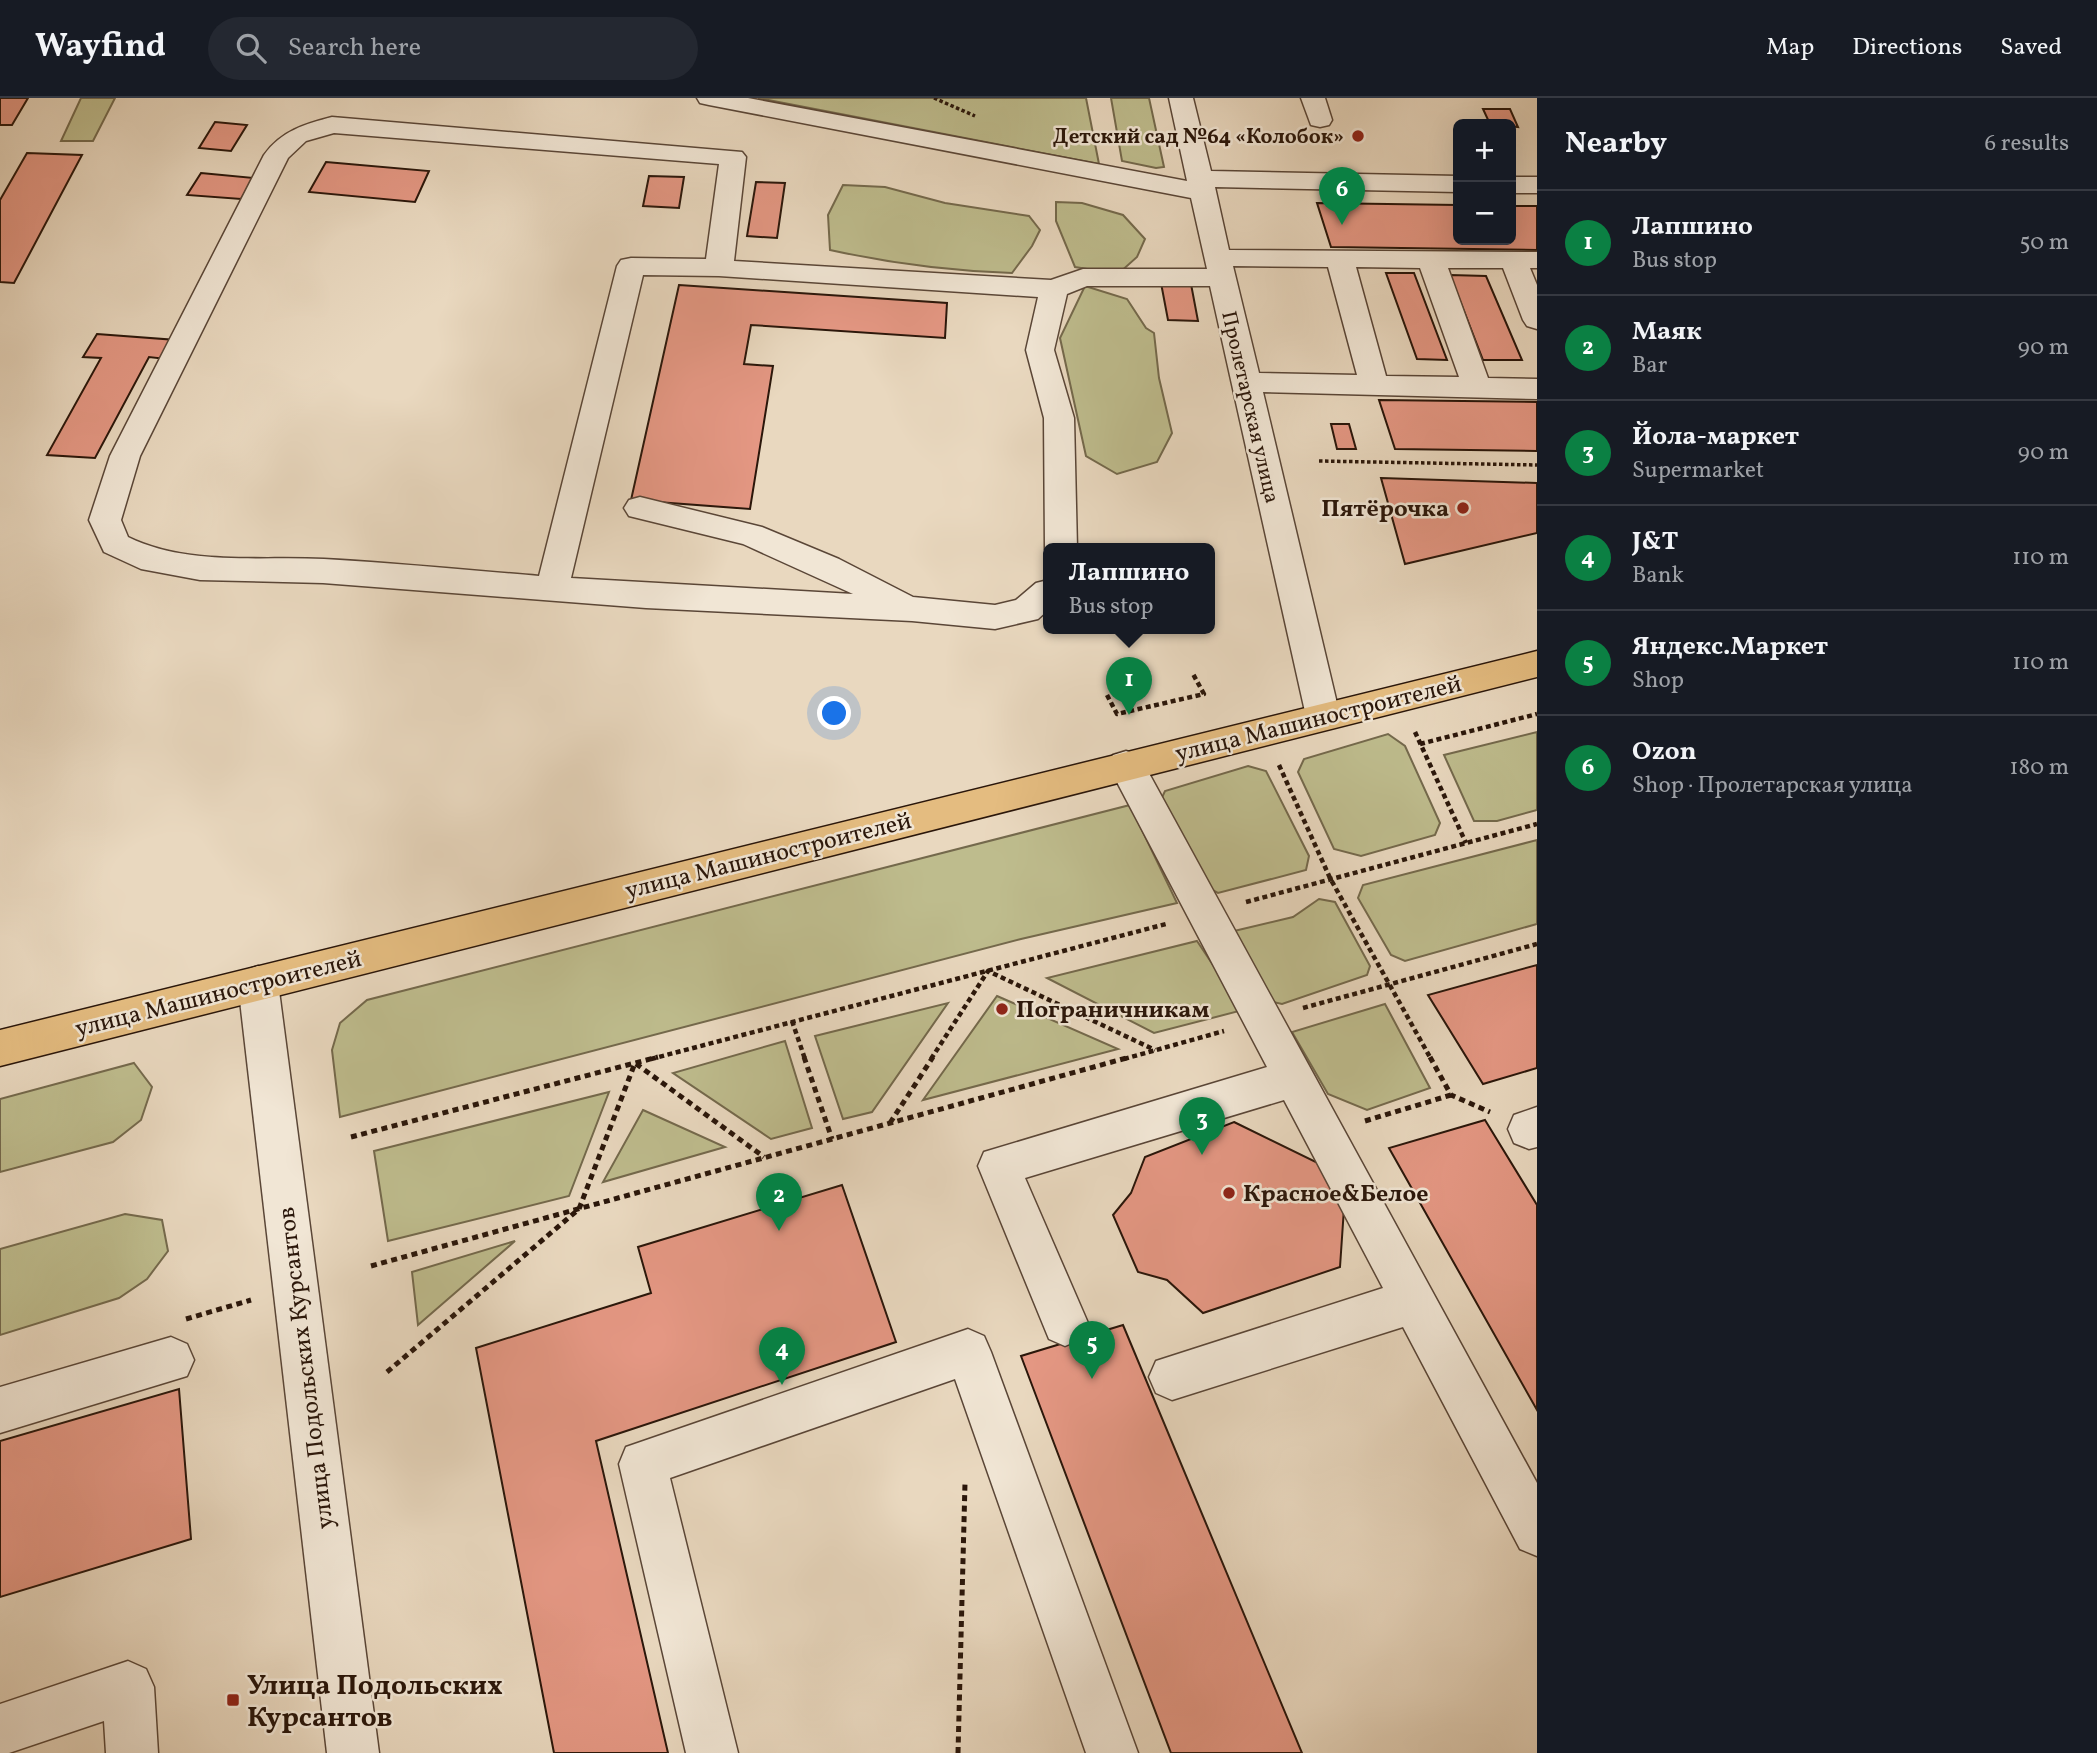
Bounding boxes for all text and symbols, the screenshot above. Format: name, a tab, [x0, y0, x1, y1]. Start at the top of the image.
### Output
search box	[208, 17, 698, 80]
text: Wayfind	[35, 25, 166, 71]
icon: search	[232, 29, 270, 67]
text: Search here	[288, 30, 421, 66]
text: Map	[1766, 31, 1814, 65]
text: Directions	[1852, 31, 1962, 65]
text: Saved	[2000, 31, 2062, 65]
map controls	[1453, 119, 1516, 245]
button: +	[1453, 119, 1516, 182]
place label: Детский сад №64 «Колобок»	[1053, 123, 1344, 152]
text: Nearby	[1565, 123, 1667, 165]
marker: Детский сад №64 «Колобок»	[1350, 128, 1366, 144]
text: 6 results	[1985, 128, 2069, 160]
pin: 6	[1319, 167, 1365, 225]
button: −	[1453, 182, 1516, 245]
text: Лапшино	[1632, 209, 1753, 245]
text: 1	[1583, 227, 1593, 259]
text: 50 m	[2020, 227, 2069, 259]
text: Bus stop	[1632, 245, 1717, 277]
street label: Пролетарская улица	[1213, 308, 1286, 506]
text: Маяк	[1632, 314, 1702, 350]
text: 2	[1582, 332, 1594, 364]
text: 90 m	[2018, 332, 2069, 364]
text: Bar	[1632, 350, 1667, 382]
text: Йола-маркет	[1632, 419, 1799, 455]
text: 3	[1582, 437, 1594, 469]
text: 90 m	[2018, 437, 2069, 469]
text: Supermarket	[1632, 455, 1764, 487]
place label: Пятёрочка	[1321, 493, 1449, 527]
marker: Пятёрочка	[1455, 500, 1471, 516]
text: J&T	[1632, 524, 1679, 560]
text: 4	[1581, 542, 1595, 574]
text: 110 m	[2012, 542, 2069, 574]
popup	[1043, 543, 1215, 634]
text: Лапшино	[1069, 555, 1189, 591]
text: Bank	[1632, 560, 1684, 592]
text: Bus stop	[1069, 591, 1153, 623]
text: Яндекс.Маркет	[1632, 629, 1828, 665]
text: 5	[1582, 647, 1594, 679]
text: 110 m	[2012, 647, 2069, 679]
pin: 1	[1106, 657, 1152, 715]
text: Shop	[1632, 665, 1684, 697]
street label: улица Машиностроителей	[1172, 668, 1465, 772]
your location	[817, 696, 851, 730]
text: Ozon	[1632, 734, 1697, 770]
text: 6	[1582, 752, 1594, 784]
text: 180 m	[2010, 752, 2069, 784]
text: Shop · Пролетарская улица	[1632, 770, 1913, 802]
street label: улица Машиностроителей	[622, 805, 915, 909]
street label: улица Машиностроителей	[72, 943, 365, 1047]
place label: Пограничникам	[1016, 994, 1209, 1028]
marker: Пограничникам	[994, 1001, 1010, 1017]
pin: 3	[1179, 1097, 1225, 1155]
pin: 2	[756, 1173, 802, 1231]
place label: Красное&Белое	[1243, 1178, 1428, 1212]
marker: Красное&Белое	[1221, 1185, 1237, 1201]
street label: улица Подольских Курсантов	[270, 1205, 344, 1531]
pin: 5	[1069, 1321, 1115, 1379]
pin: 4	[759, 1327, 805, 1385]
place label: Улица Подольских Курсантов	[247, 1667, 503, 1738]
marker: Улица Подольских Курсантов	[225, 1692, 241, 1708]

